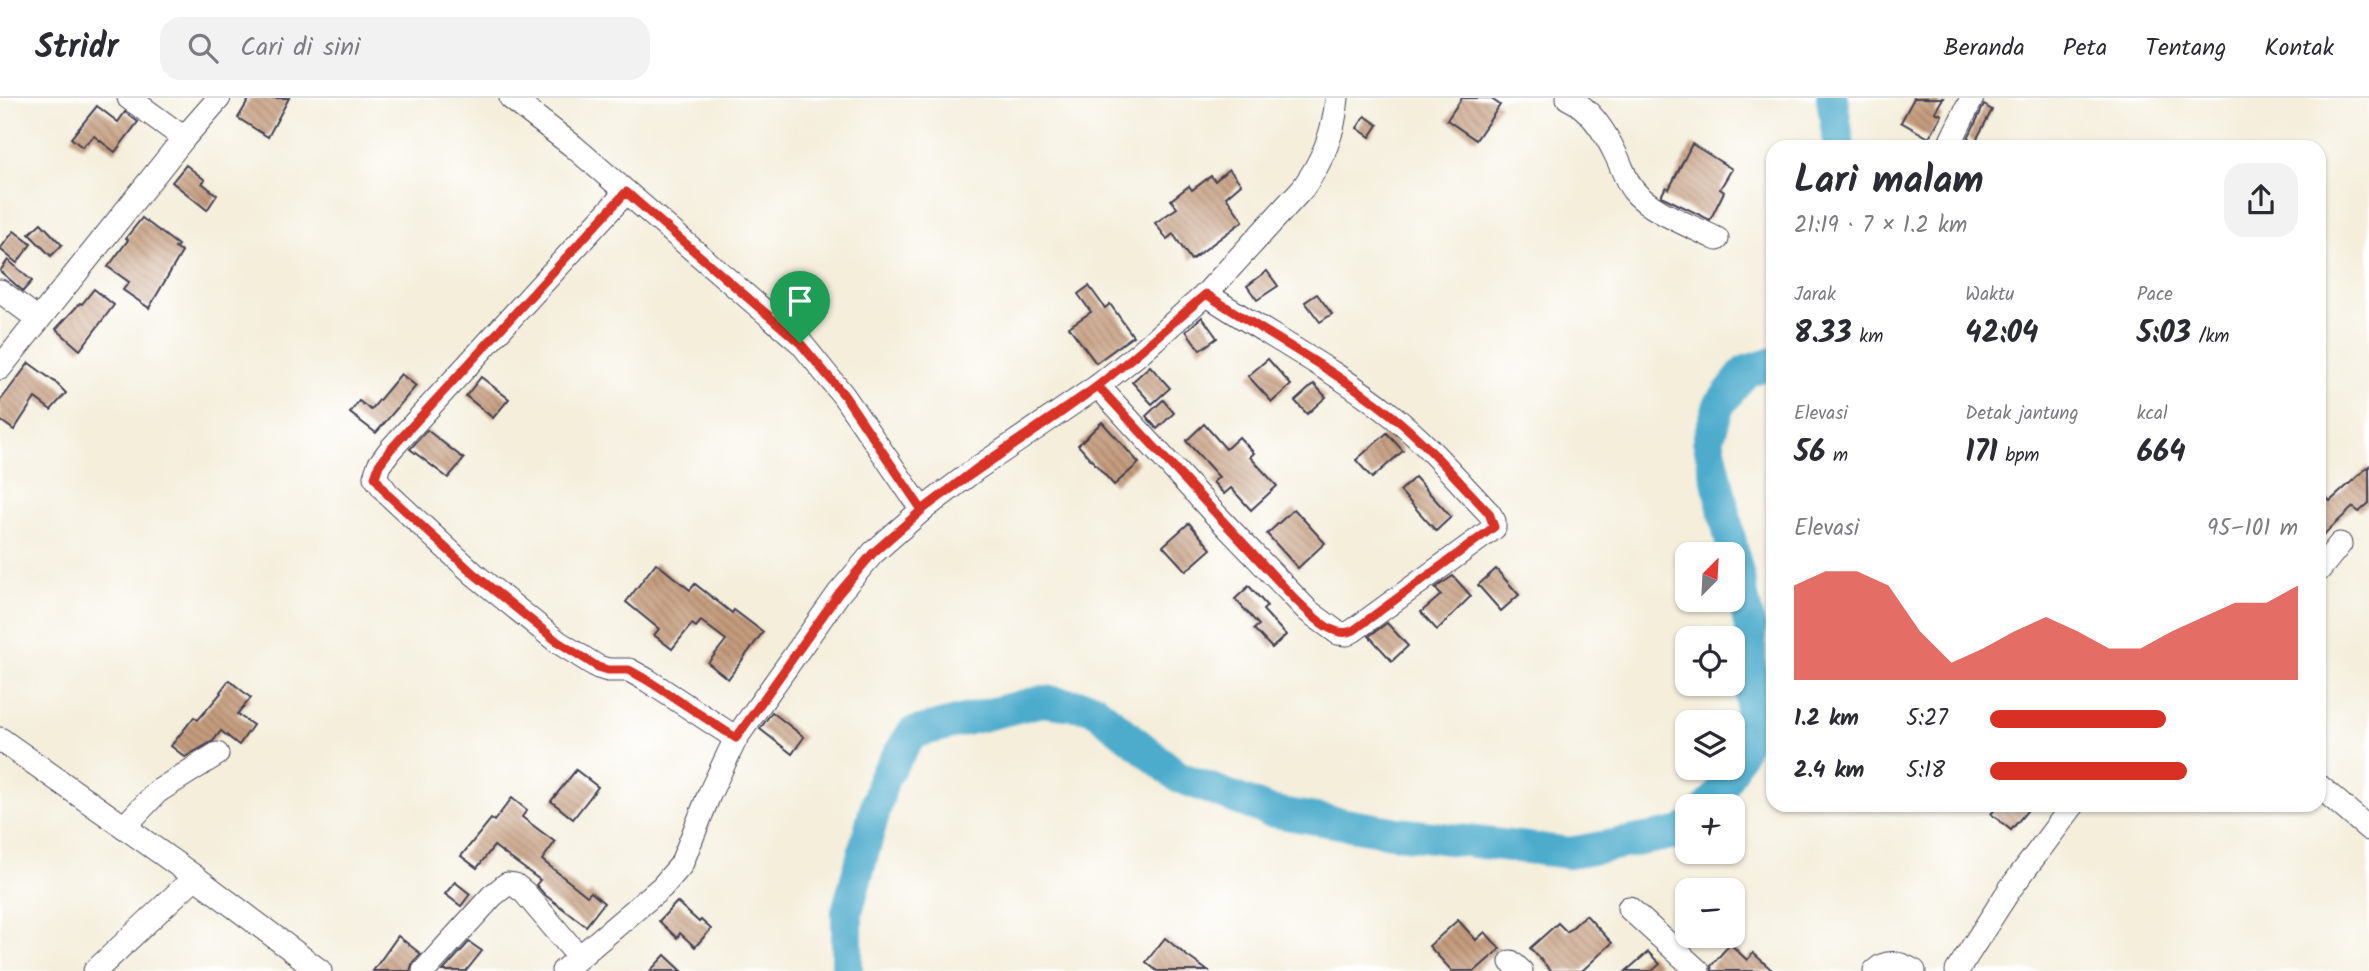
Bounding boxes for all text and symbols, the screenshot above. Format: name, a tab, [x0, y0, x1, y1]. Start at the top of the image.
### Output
search box	[160, 17, 650, 80]
text: Stridr	[35, 22, 118, 75]
text: Cari di sini	[240, 27, 360, 69]
icon: search	[184, 29, 222, 67]
text: Beranda	[1943, 29, 2025, 68]
text: Peta	[2063, 29, 2107, 68]
text: Tentang	[2145, 29, 2226, 68]
text: Kontak	[2264, 29, 2334, 68]
text: Lari malam	[1794, 152, 1984, 212]
button: share	[2224, 163, 2298, 237]
text: 21:19 · 7 × 1.2 km	[1794, 208, 1967, 244]
pin	[770, 271, 830, 343]
text: Jarak	[1794, 280, 1836, 310]
text: Waktu	[1965, 280, 2015, 310]
text: Pace	[2137, 280, 2173, 310]
icon: arrive	[781, 282, 819, 320]
text: 8.33	[1794, 310, 1852, 358]
text: 42:04	[1965, 310, 2038, 358]
text: 5:03	[2137, 310, 2191, 358]
text: km	[1852, 322, 1883, 352]
text: /km	[2191, 322, 2229, 352]
text: Elevasi	[1794, 399, 1848, 429]
text: Detak jantung	[1965, 399, 2078, 429]
text: kcal	[2137, 399, 2168, 429]
text: 56	[1794, 429, 1825, 477]
text: 171	[1965, 429, 1998, 477]
text: 664	[2137, 429, 2186, 477]
text: m	[1825, 441, 1848, 471]
text: bpm	[1998, 441, 2039, 471]
text: Elevasi	[1794, 511, 1859, 547]
text: 95–101 m	[2207, 511, 2298, 547]
north arrow	[1675, 542, 1745, 612]
map controls	[1675, 542, 1745, 948]
button: locate	[1675, 626, 1745, 696]
text: 1.2 km	[1794, 701, 1859, 737]
text: 5:27	[1906, 701, 1948, 737]
button: layers	[1675, 710, 1745, 780]
text: 2.4 km	[1794, 753, 1864, 789]
text: 5:18	[1906, 753, 1945, 789]
button: +	[1675, 794, 1745, 864]
button: −	[1675, 878, 1745, 948]

